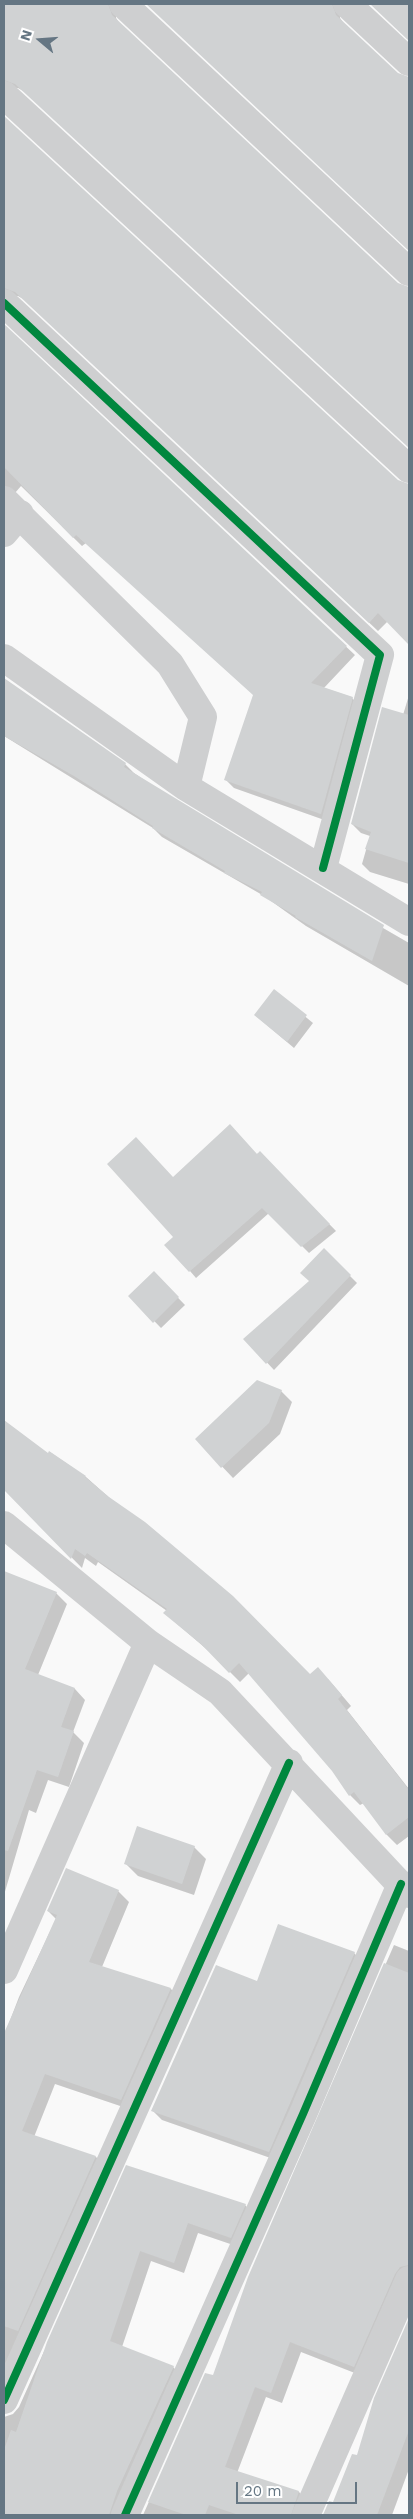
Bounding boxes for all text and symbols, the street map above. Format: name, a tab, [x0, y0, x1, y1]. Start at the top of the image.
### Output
north arrow	[15, 15, 65, 65]
text: N	[17, 28, 35, 43]
scale bar	[238, 2472, 359, 2504]
text: 20 m	[244, 2482, 282, 2500]

